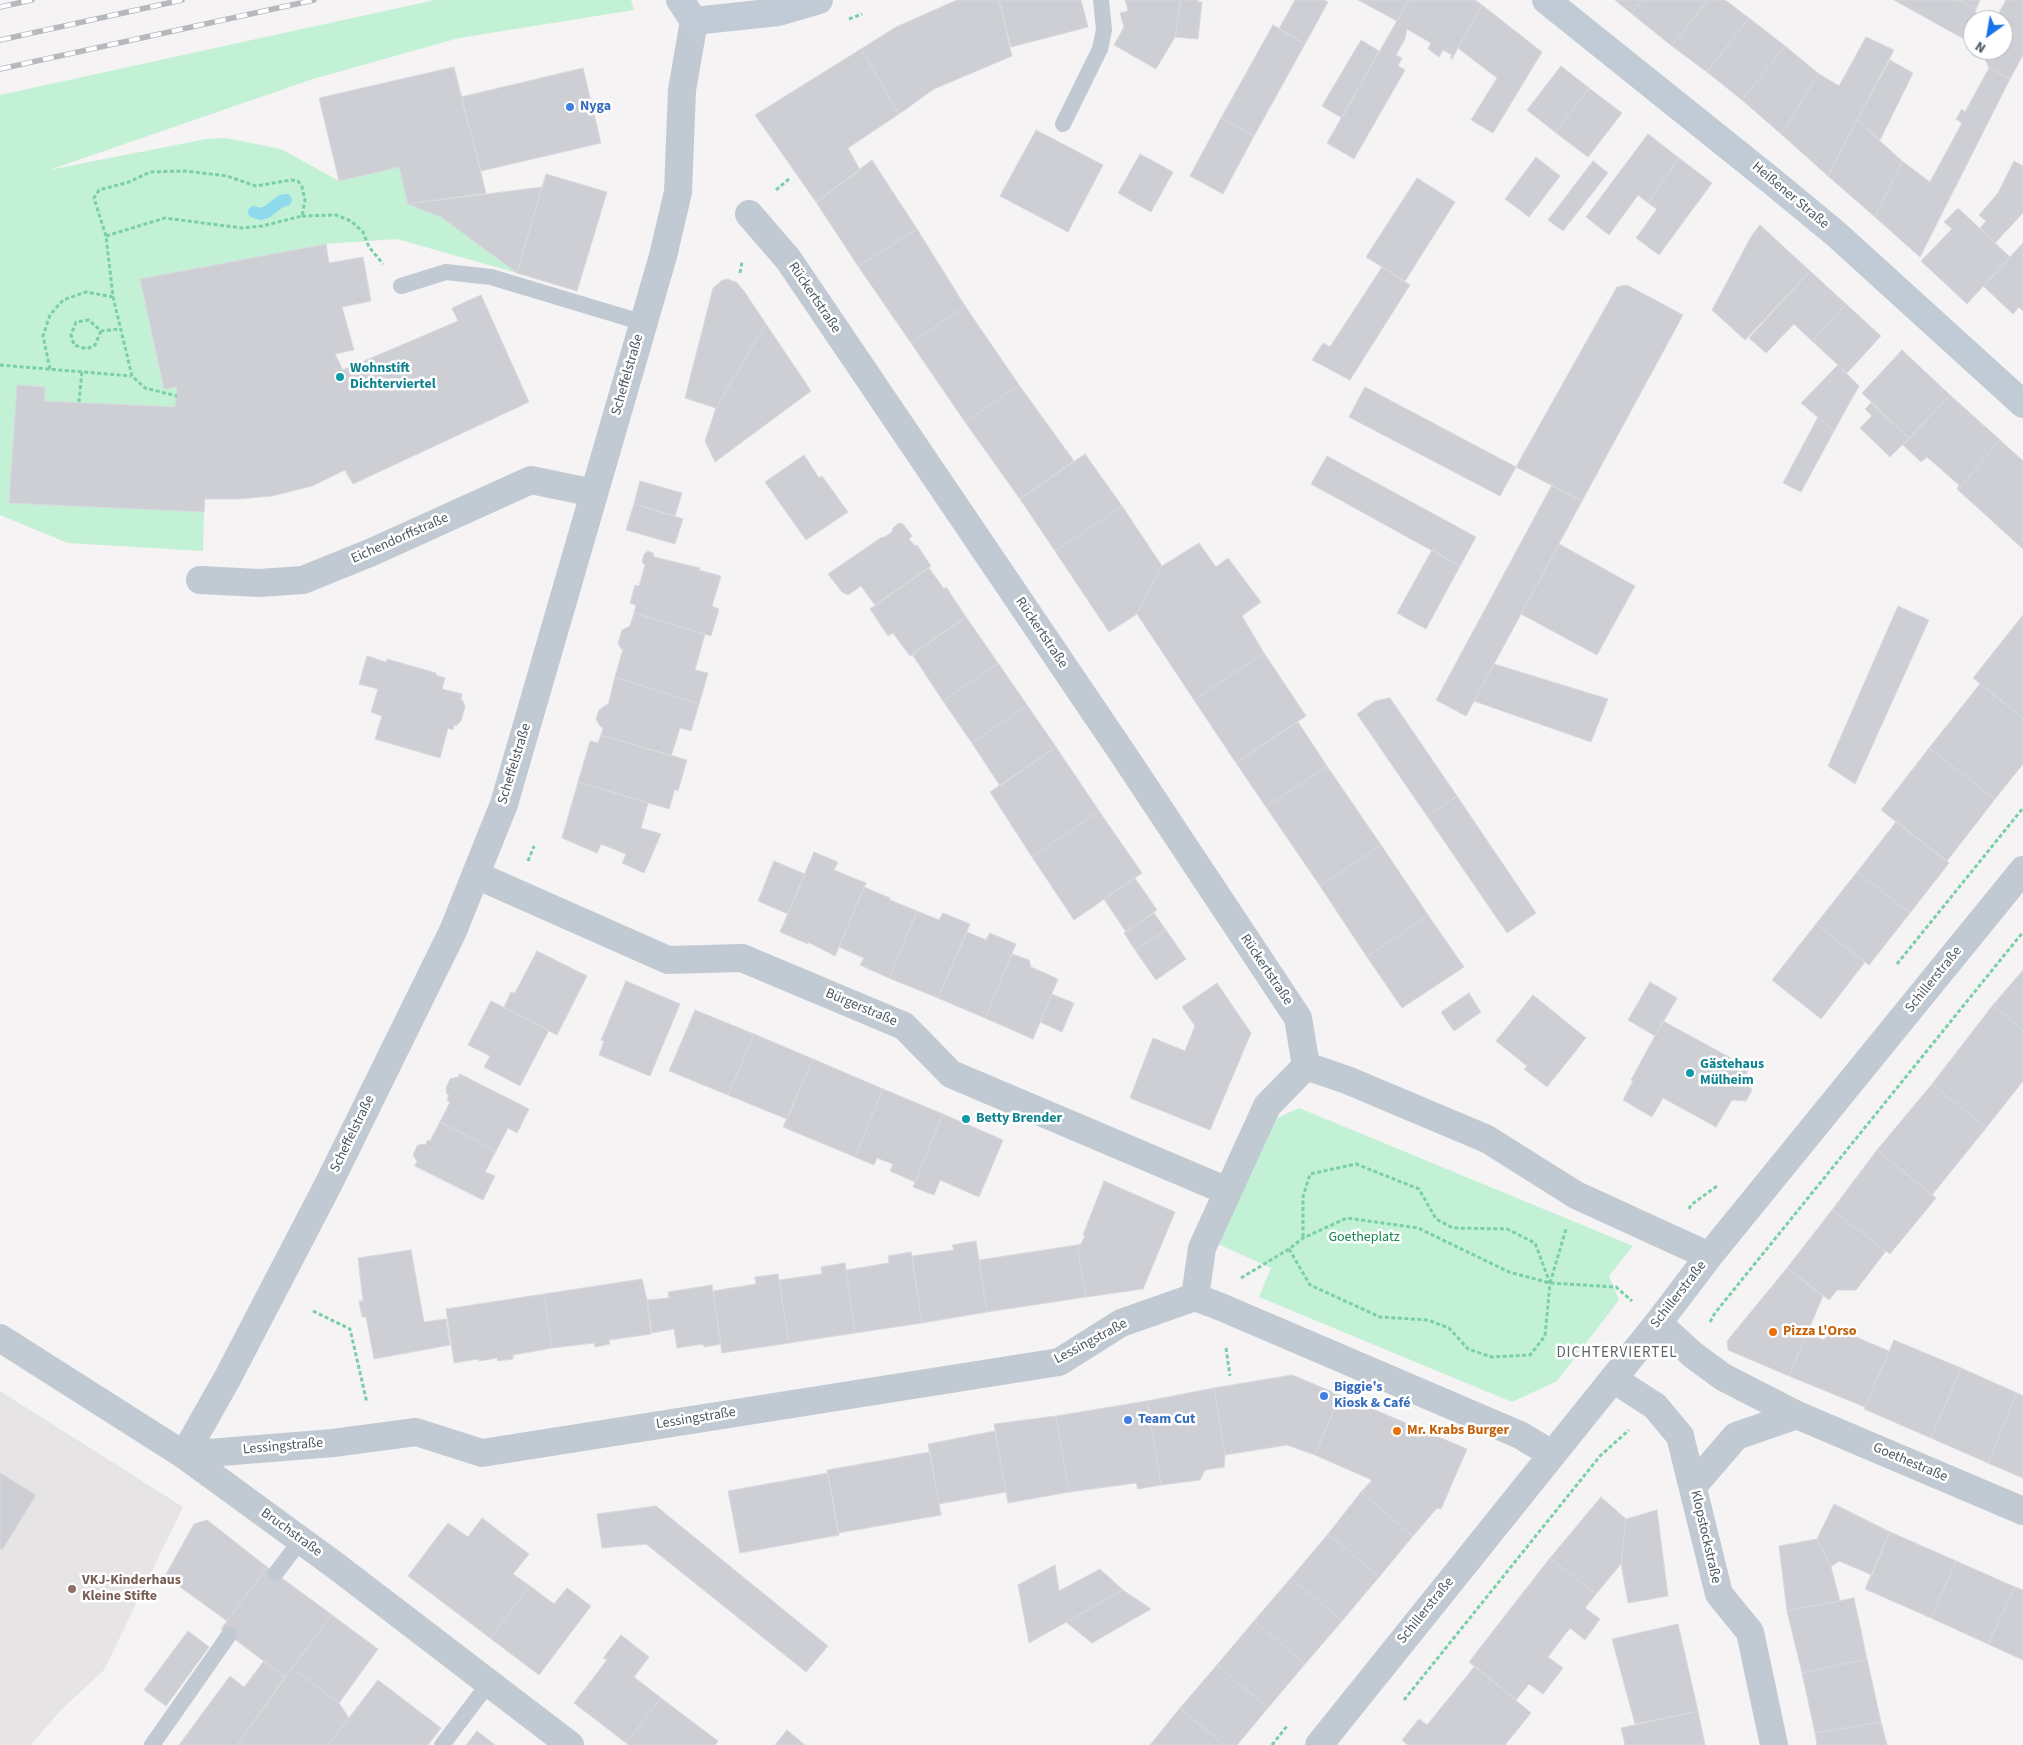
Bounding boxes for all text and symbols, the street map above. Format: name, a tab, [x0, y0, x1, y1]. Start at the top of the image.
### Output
north arrow	[1963, 10, 2013, 60]
text: N	[1971, 36, 1990, 58]
place label: Nyga	[580, 99, 611, 115]
marker: Nyga	[564, 101, 576, 113]
street label: Heißener Straße	[1748, 159, 1832, 233]
street label: Rückertstraße	[784, 259, 844, 337]
street label: Scheffelstraße	[608, 332, 648, 418]
place label: Wohnstift Dichterviertel	[350, 361, 436, 394]
marker: Wohnstift Dichterviertel	[334, 371, 346, 383]
street label: Eichendorffstraße	[349, 510, 451, 568]
street label: Rückertstraße	[1011, 594, 1071, 672]
street label: Scheffelstraße	[495, 721, 535, 807]
street label: Rückertstraße	[1236, 931, 1296, 1009]
street label: Schillerstraße	[1902, 943, 1966, 1017]
street label: Bürgerstraße	[823, 985, 899, 1031]
place label: Gästehaus Mülheim	[1700, 1057, 1764, 1090]
marker: Gästehaus Mülheim	[1684, 1067, 1696, 1079]
street label: Scheffelstraße	[327, 1093, 379, 1175]
place label: Betty Brender	[976, 1111, 1062, 1127]
marker: Betty Brender	[960, 1113, 972, 1125]
park label: Goetheplatz	[1328, 1230, 1400, 1246]
street label: Schillerstraße	[1648, 1258, 1710, 1332]
street label: Lessingstraße	[1052, 1316, 1130, 1368]
place label: Pizza L'Orso	[1783, 1324, 1857, 1340]
marker: Pizza L'Orso	[1767, 1326, 1779, 1338]
district label: DICHTERVIERTEL	[1555, 1345, 1679, 1363]
place label: Biggie's Kiosk & Café	[1334, 1380, 1410, 1412]
marker: Biggie's Kiosk & Café	[1318, 1390, 1330, 1402]
street label: Lessingstraße	[655, 1404, 737, 1434]
place label: Team Cut	[1138, 1412, 1195, 1428]
marker: Team Cut	[1122, 1414, 1134, 1426]
place label: Mr. Krabs Burger	[1407, 1423, 1509, 1439]
marker: Mr. Krabs Burger	[1391, 1425, 1403, 1437]
street label: Lessingstraße	[242, 1435, 324, 1459]
street label: Goethestraße	[1870, 1440, 1950, 1486]
street label: Klopstockstraße	[1686, 1489, 1724, 1585]
street label: Bruchstraße	[257, 1505, 325, 1561]
place label: VKJ-Kinderhaus Kleine Stifte	[82, 1573, 181, 1605]
street label: Schillerstraße	[1394, 1574, 1458, 1648]
marker: VKJ-Kinderhaus Kleine Stifte	[66, 1583, 78, 1595]

